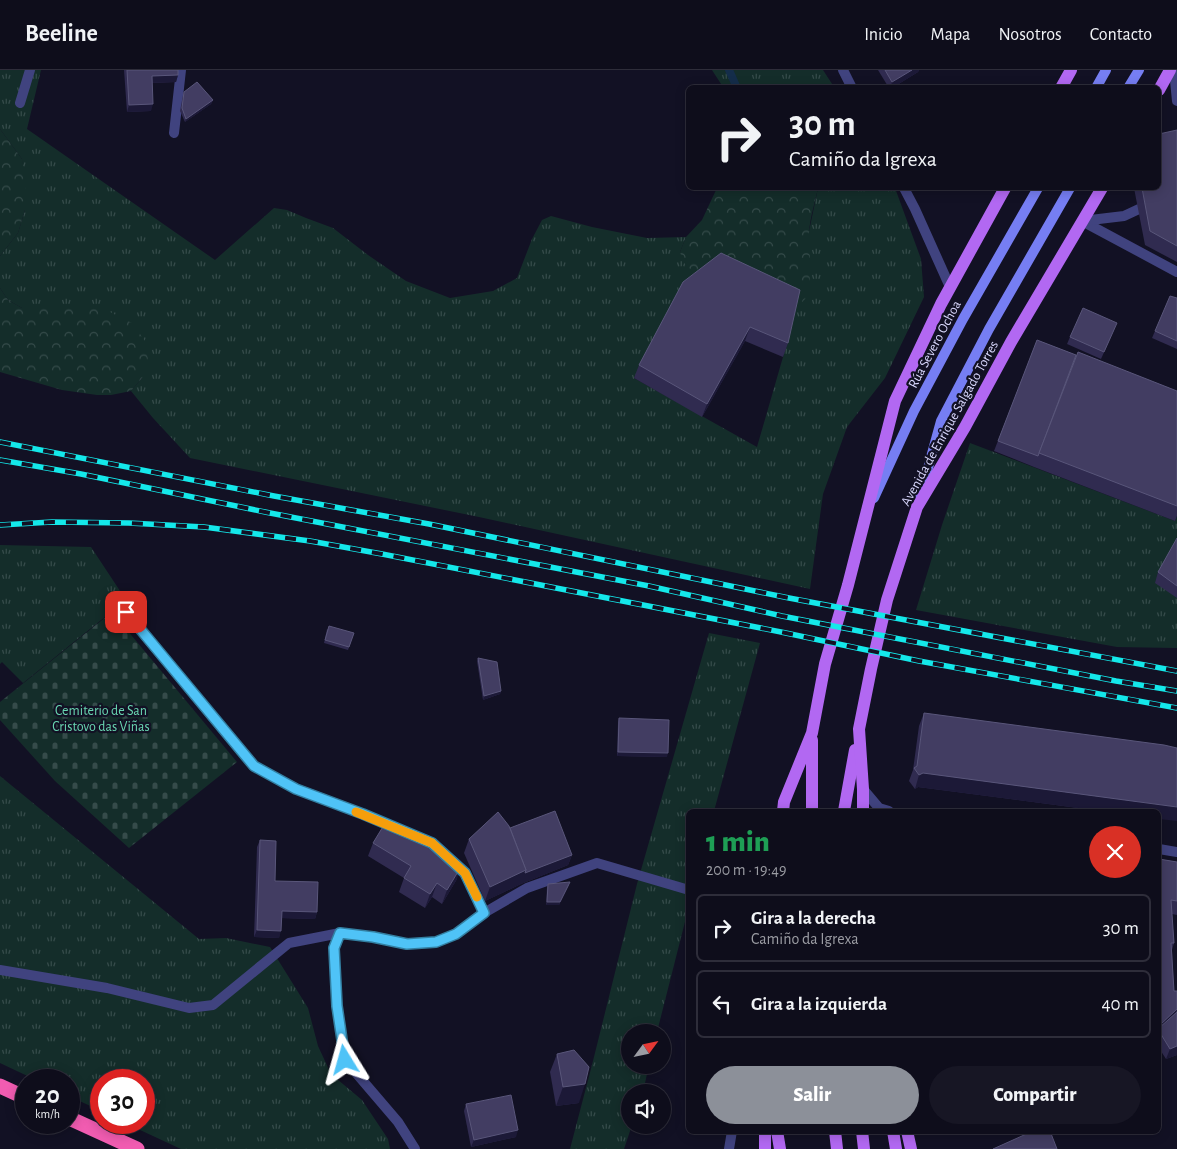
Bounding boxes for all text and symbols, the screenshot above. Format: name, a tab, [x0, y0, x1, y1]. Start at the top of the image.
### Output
text: Beeline	[25, 22, 98, 46]
text: Inicio	[864, 26, 903, 44]
text: Mapa	[931, 26, 970, 44]
text: Nosotros	[998, 26, 1062, 44]
text: Contacto	[1090, 26, 1152, 44]
icon: right	[706, 105, 771, 170]
text: 30 m	[789, 107, 856, 142]
text: Camiño da Igrexa	[789, 148, 937, 170]
street label: Rúa Severo Ochoa	[906, 298, 964, 391]
street label: Avenida de Enrique Salgado Torres	[899, 339, 1001, 508]
pin	[105, 591, 147, 633]
icon: arrive	[112, 598, 140, 626]
park label: Cemiterio de San Cristovo das Viñas	[52, 704, 150, 734]
button: close	[1089, 826, 1141, 878]
text: 1 min	[706, 827, 770, 857]
text: 200 m · 19:49	[706, 862, 786, 878]
text: Gira a la derecha	[751, 909, 876, 928]
icon: right	[708, 914, 736, 942]
text: 30 m	[1103, 919, 1139, 938]
text: Camiño da Igrexa	[751, 931, 859, 947]
icon: left	[708, 990, 736, 1018]
text: Gira a la izquierda	[751, 995, 887, 1014]
text: 40 m	[1101, 995, 1139, 1014]
north arrow	[621, 1024, 671, 1074]
map controls	[621, 1024, 671, 1134]
position arrow	[318, 1033, 370, 1085]
button: Salir	[706, 1066, 919, 1124]
button: Compartir	[929, 1066, 1141, 1124]
speed limit sign: 30	[90, 1069, 155, 1134]
text: 20	[35, 1083, 60, 1108]
button: sound	[621, 1084, 671, 1134]
text: km/h	[35, 1108, 60, 1120]

